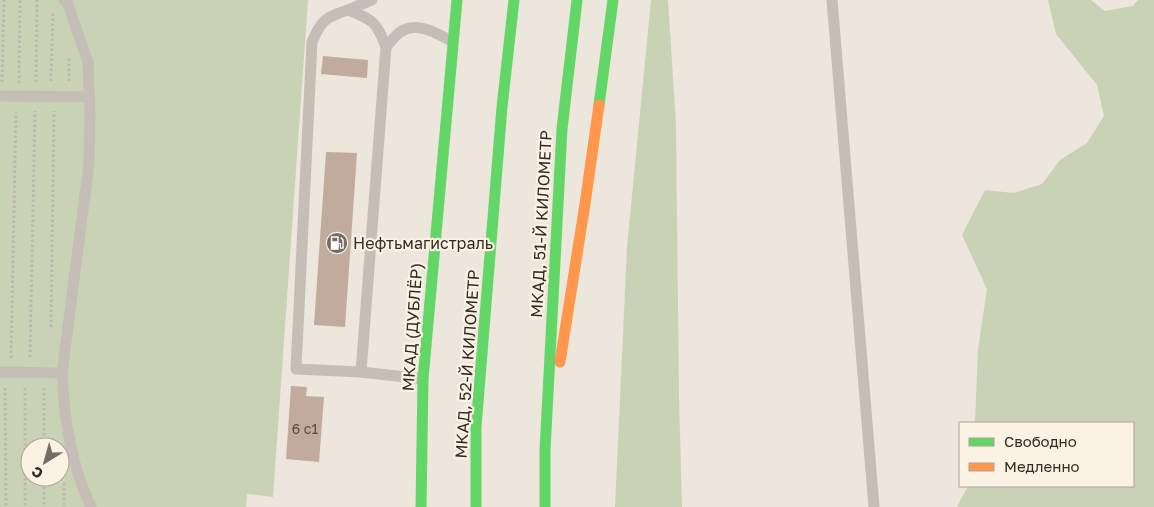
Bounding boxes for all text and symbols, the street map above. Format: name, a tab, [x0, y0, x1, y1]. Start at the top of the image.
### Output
street label: МКАД, 51-Й КИЛОМЕТР	[526, 130, 556, 318]
fuel station icon: Нефтьмагистраль	[325, 231, 349, 255]
place label: Нефтьмагистраль	[353, 233, 493, 253]
street label: МКАД (ДУБЛЁР)	[398, 262, 426, 392]
street label: МКАД, 52-Й КИЛОМЕТР	[450, 269, 484, 459]
house number: 6 с1	[292, 420, 318, 437]
legend	[959, 422, 1134, 487]
text: Свободно	[1004, 432, 1077, 450]
north arrow	[20, 437, 70, 487]
text: Медленно	[1004, 457, 1080, 475]
text: С	[28, 463, 46, 483]

